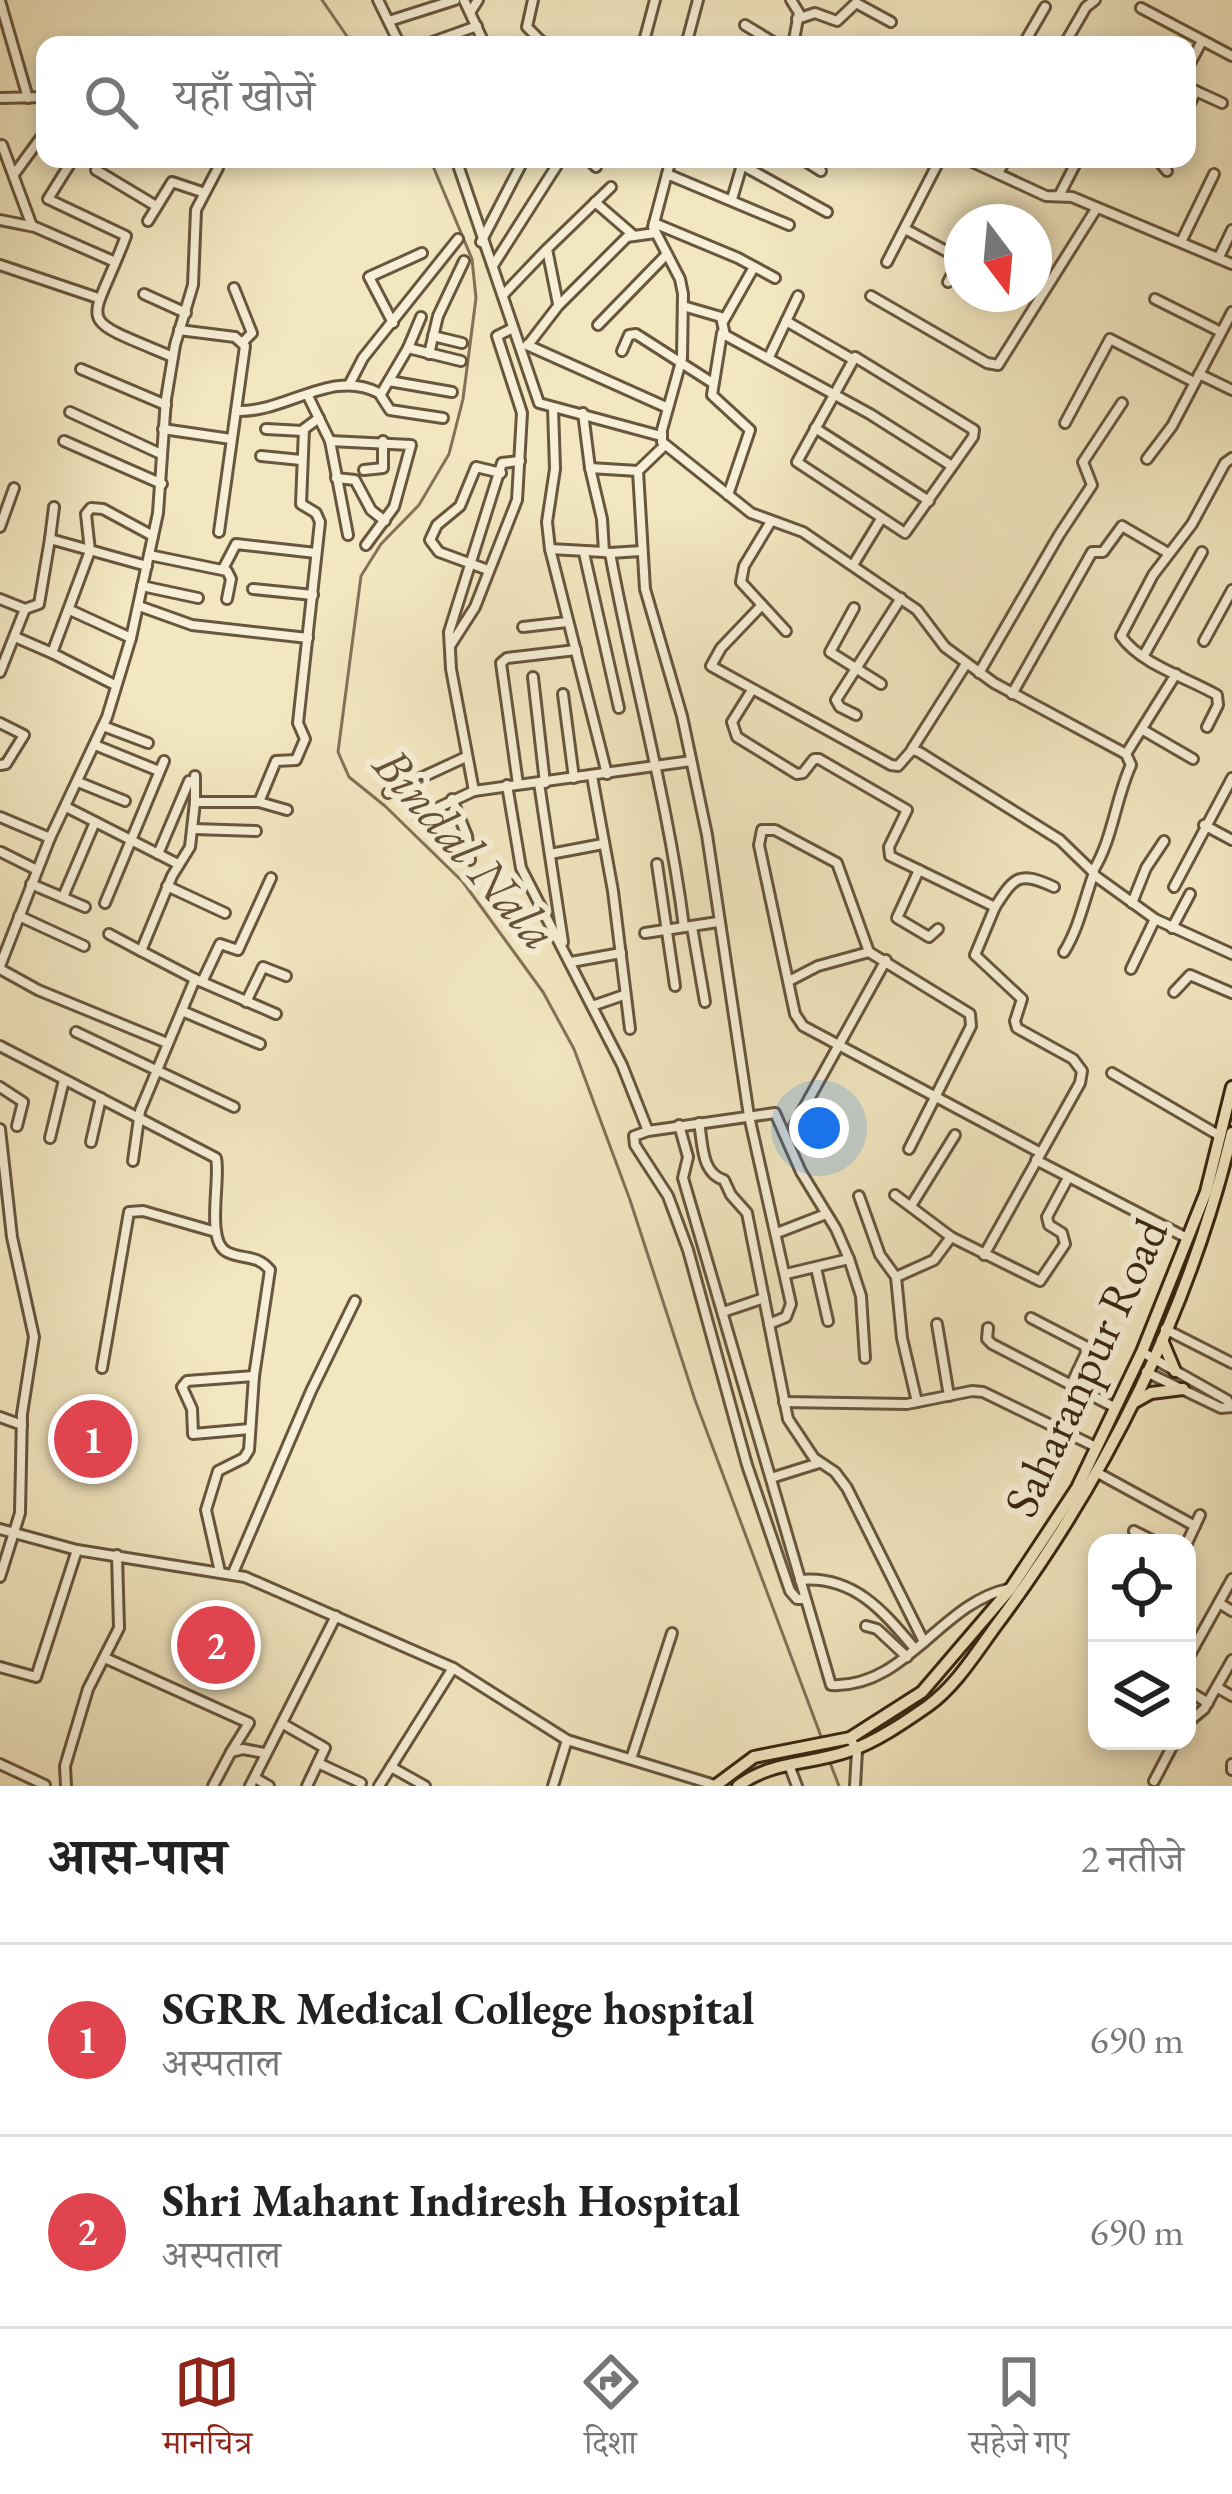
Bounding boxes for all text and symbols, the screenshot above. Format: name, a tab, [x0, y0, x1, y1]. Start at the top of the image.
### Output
search box	[36, 36, 1196, 168]
text: यहाँ खोजें	[174, 66, 315, 124]
icon: search	[78, 69, 144, 135]
north arrow	[944, 204, 1052, 312]
water label: Bindal Nala	[358, 731, 572, 963]
your location	[789, 1098, 849, 1158]
street label: Saharanpur Road	[989, 1207, 1181, 1526]
pin: 1	[54, 1394, 132, 1484]
map controls	[1088, 1534, 1196, 1750]
button: locate	[1088, 1534, 1196, 1642]
pin: 2	[177, 1600, 255, 1690]
button: layers	[1088, 1642, 1196, 1750]
text: आस-पास	[48, 1823, 226, 1889]
text: 2 नतीजे	[1081, 1833, 1184, 1884]
text: SGRR Medical College hospital	[162, 1979, 754, 2037]
text: 1	[77, 2014, 97, 2065]
text: 690 m	[1090, 2014, 1184, 2065]
text: अस्पताल	[162, 2037, 281, 2088]
text: Shri Mahant Indiresh Hospital	[162, 2171, 740, 2229]
text: 2	[77, 2206, 97, 2257]
text: 690 m	[1090, 2206, 1184, 2257]
text: अस्पताल	[162, 2229, 281, 2280]
tab: मानचित्र	[163, 2349, 252, 2475]
tab: दिशा	[578, 2349, 644, 2475]
tab: सहेजे गए	[969, 2349, 1069, 2475]

